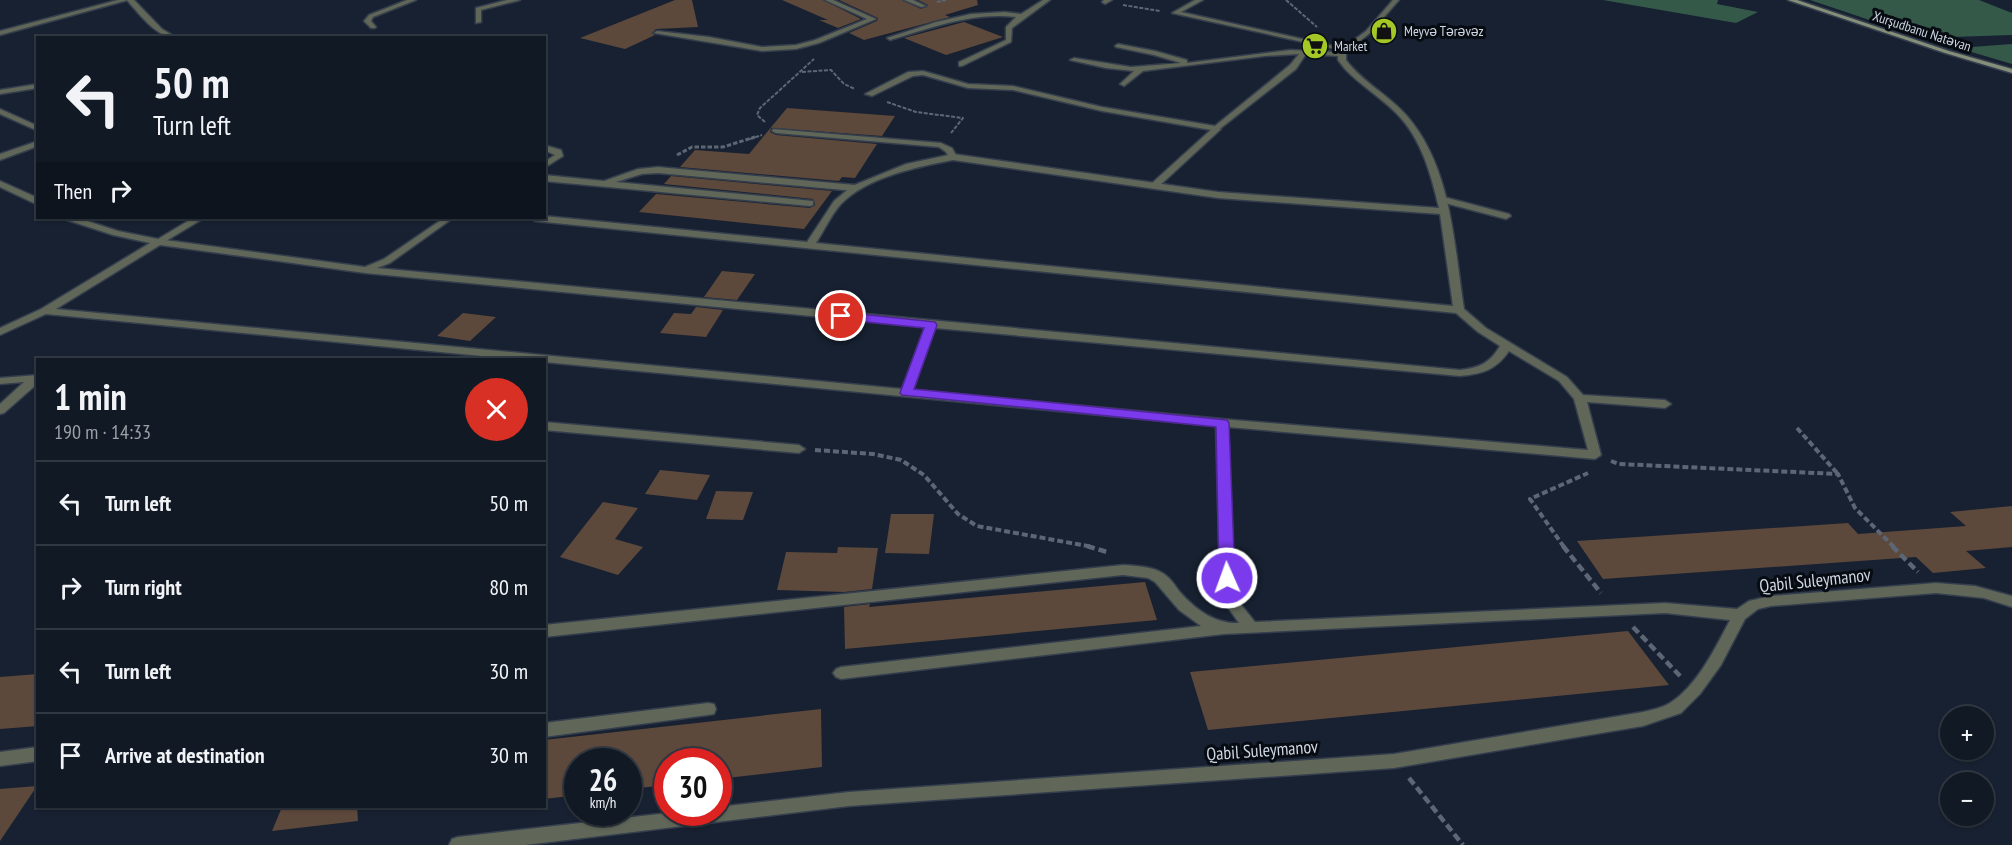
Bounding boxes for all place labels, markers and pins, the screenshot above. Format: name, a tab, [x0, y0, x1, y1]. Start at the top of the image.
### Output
shop icon: Meyvə Tərəvəz	[1369, 16, 1399, 46]
place label: Meyvə Tərəvəz	[1404, 22, 1484, 40]
supermarket icon: Market	[1300, 31, 1330, 61]
place label: Market	[1334, 37, 1367, 55]
pin	[815, 290, 866, 341]

